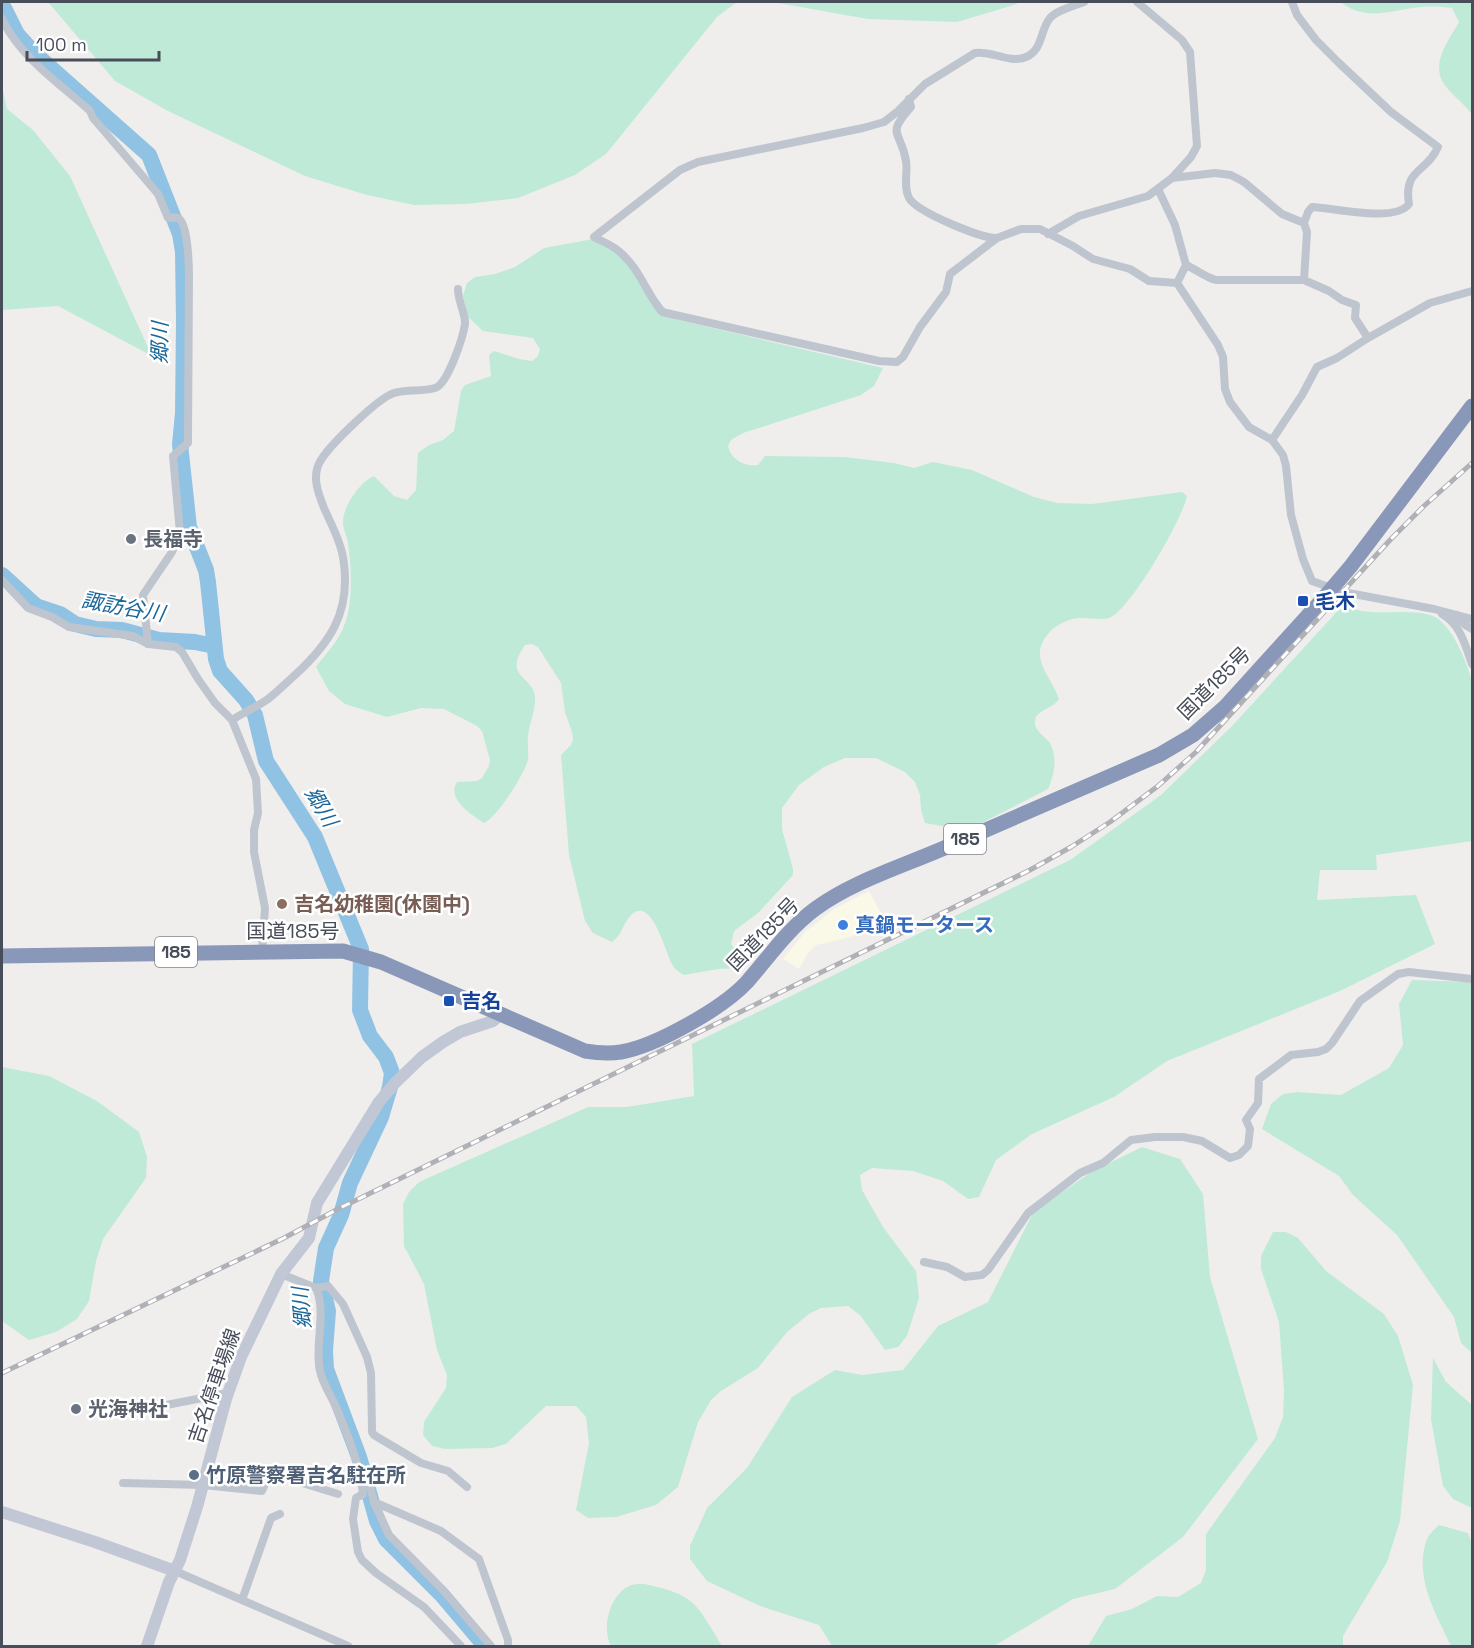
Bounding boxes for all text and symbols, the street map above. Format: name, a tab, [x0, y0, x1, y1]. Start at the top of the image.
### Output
scale bar	[27, 24, 159, 62]
text: 100 m	[36, 33, 87, 56]
water label: 郷川	[146, 320, 173, 364]
place label: 長福寺	[143, 526, 203, 552]
marker: 長福寺	[124, 532, 138, 546]
water label: 諏訪谷川	[79, 586, 169, 627]
place label: 毛木	[1315, 588, 1355, 614]
marker: 毛木	[1296, 594, 1310, 608]
street label: 国道185号	[1172, 641, 1256, 725]
water label: 郷川	[299, 782, 345, 833]
road number: 185	[944, 824, 986, 854]
place label: 吉名幼稚園(休園中)	[294, 891, 470, 917]
street label: 国道185号	[721, 892, 805, 976]
marker: 吉名幼稚園(休園中)	[275, 897, 289, 911]
place label: 真鍋モータース	[855, 912, 994, 938]
street label: 国道185号	[247, 918, 339, 944]
marker: 真鍋モータース	[836, 918, 850, 932]
road number: 185	[155, 937, 197, 967]
place label: 吉名	[461, 988, 501, 1014]
marker: 吉名	[442, 994, 456, 1008]
water label: 郷川	[286, 1284, 317, 1330]
street label: 吉名停車場線	[182, 1325, 246, 1447]
place label: 光海神社	[88, 1396, 168, 1422]
marker: 光海神社	[69, 1402, 83, 1416]
place label: 竹原警察署吉名駐在所	[206, 1462, 406, 1488]
marker: 竹原警察署吉名駐在所	[187, 1468, 201, 1482]

